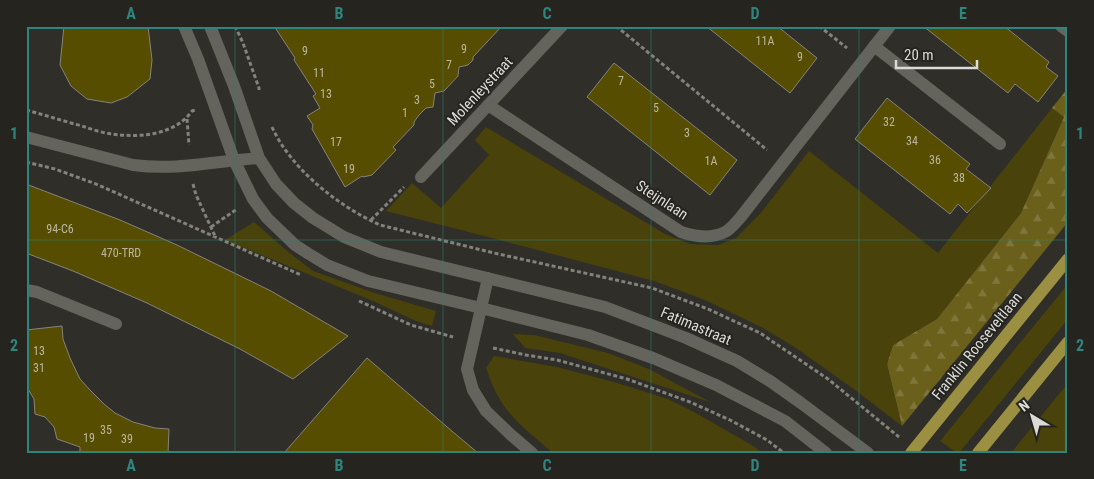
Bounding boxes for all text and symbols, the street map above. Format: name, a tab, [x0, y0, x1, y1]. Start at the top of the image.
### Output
text: A	[126, 4, 136, 23]
text: B	[335, 4, 344, 23]
text: C	[542, 4, 552, 23]
text: D	[750, 4, 760, 23]
text: E	[959, 4, 967, 23]
house number: 11A	[756, 34, 774, 48]
scale bar	[896, 38, 978, 70]
house number: 9	[461, 42, 467, 56]
house number: 9	[302, 44, 308, 58]
text: 20 m	[904, 46, 934, 64]
house number: 9	[797, 50, 803, 64]
street label: Molenleystraat	[444, 53, 516, 129]
house number: 7	[446, 58, 452, 72]
house number: 11	[313, 66, 325, 80]
house number: 7	[618, 74, 624, 88]
house number: 5	[429, 77, 435, 91]
house number: 13	[320, 87, 332, 101]
house number: 3	[414, 93, 420, 107]
house number: 5	[653, 101, 659, 115]
house number: 1	[402, 106, 408, 120]
house number: 32	[883, 115, 895, 129]
text: 1	[10, 124, 18, 143]
text: 1	[1076, 124, 1084, 143]
house number: 3	[684, 126, 690, 140]
house number: 34	[906, 134, 918, 148]
house number: 17	[330, 135, 342, 149]
house number: 36	[929, 153, 941, 167]
house number: 1A	[705, 154, 718, 168]
house number: 19	[343, 162, 355, 176]
house number: 38	[953, 171, 965, 185]
street label: Steijnlaan	[633, 177, 691, 223]
house number: 94-C6	[46, 222, 74, 236]
house number: 470-TRD	[101, 246, 141, 260]
street label: Franklin Rooseveltlaan	[928, 289, 1026, 403]
street label: Fatimastraat	[658, 303, 734, 349]
text: 2	[10, 336, 18, 355]
text: 2	[1076, 336, 1084, 355]
house number: 13	[33, 344, 45, 358]
house number: 31	[33, 361, 45, 375]
north arrow	[1006, 392, 1056, 442]
text: N	[1016, 397, 1032, 415]
house number: 35	[100, 423, 112, 437]
house number: 19	[83, 431, 95, 445]
house number: 39	[121, 432, 133, 446]
text: A	[126, 456, 136, 475]
text: B	[335, 456, 344, 475]
text: C	[542, 456, 552, 475]
text: D	[750, 456, 760, 475]
text: E	[959, 456, 967, 475]

